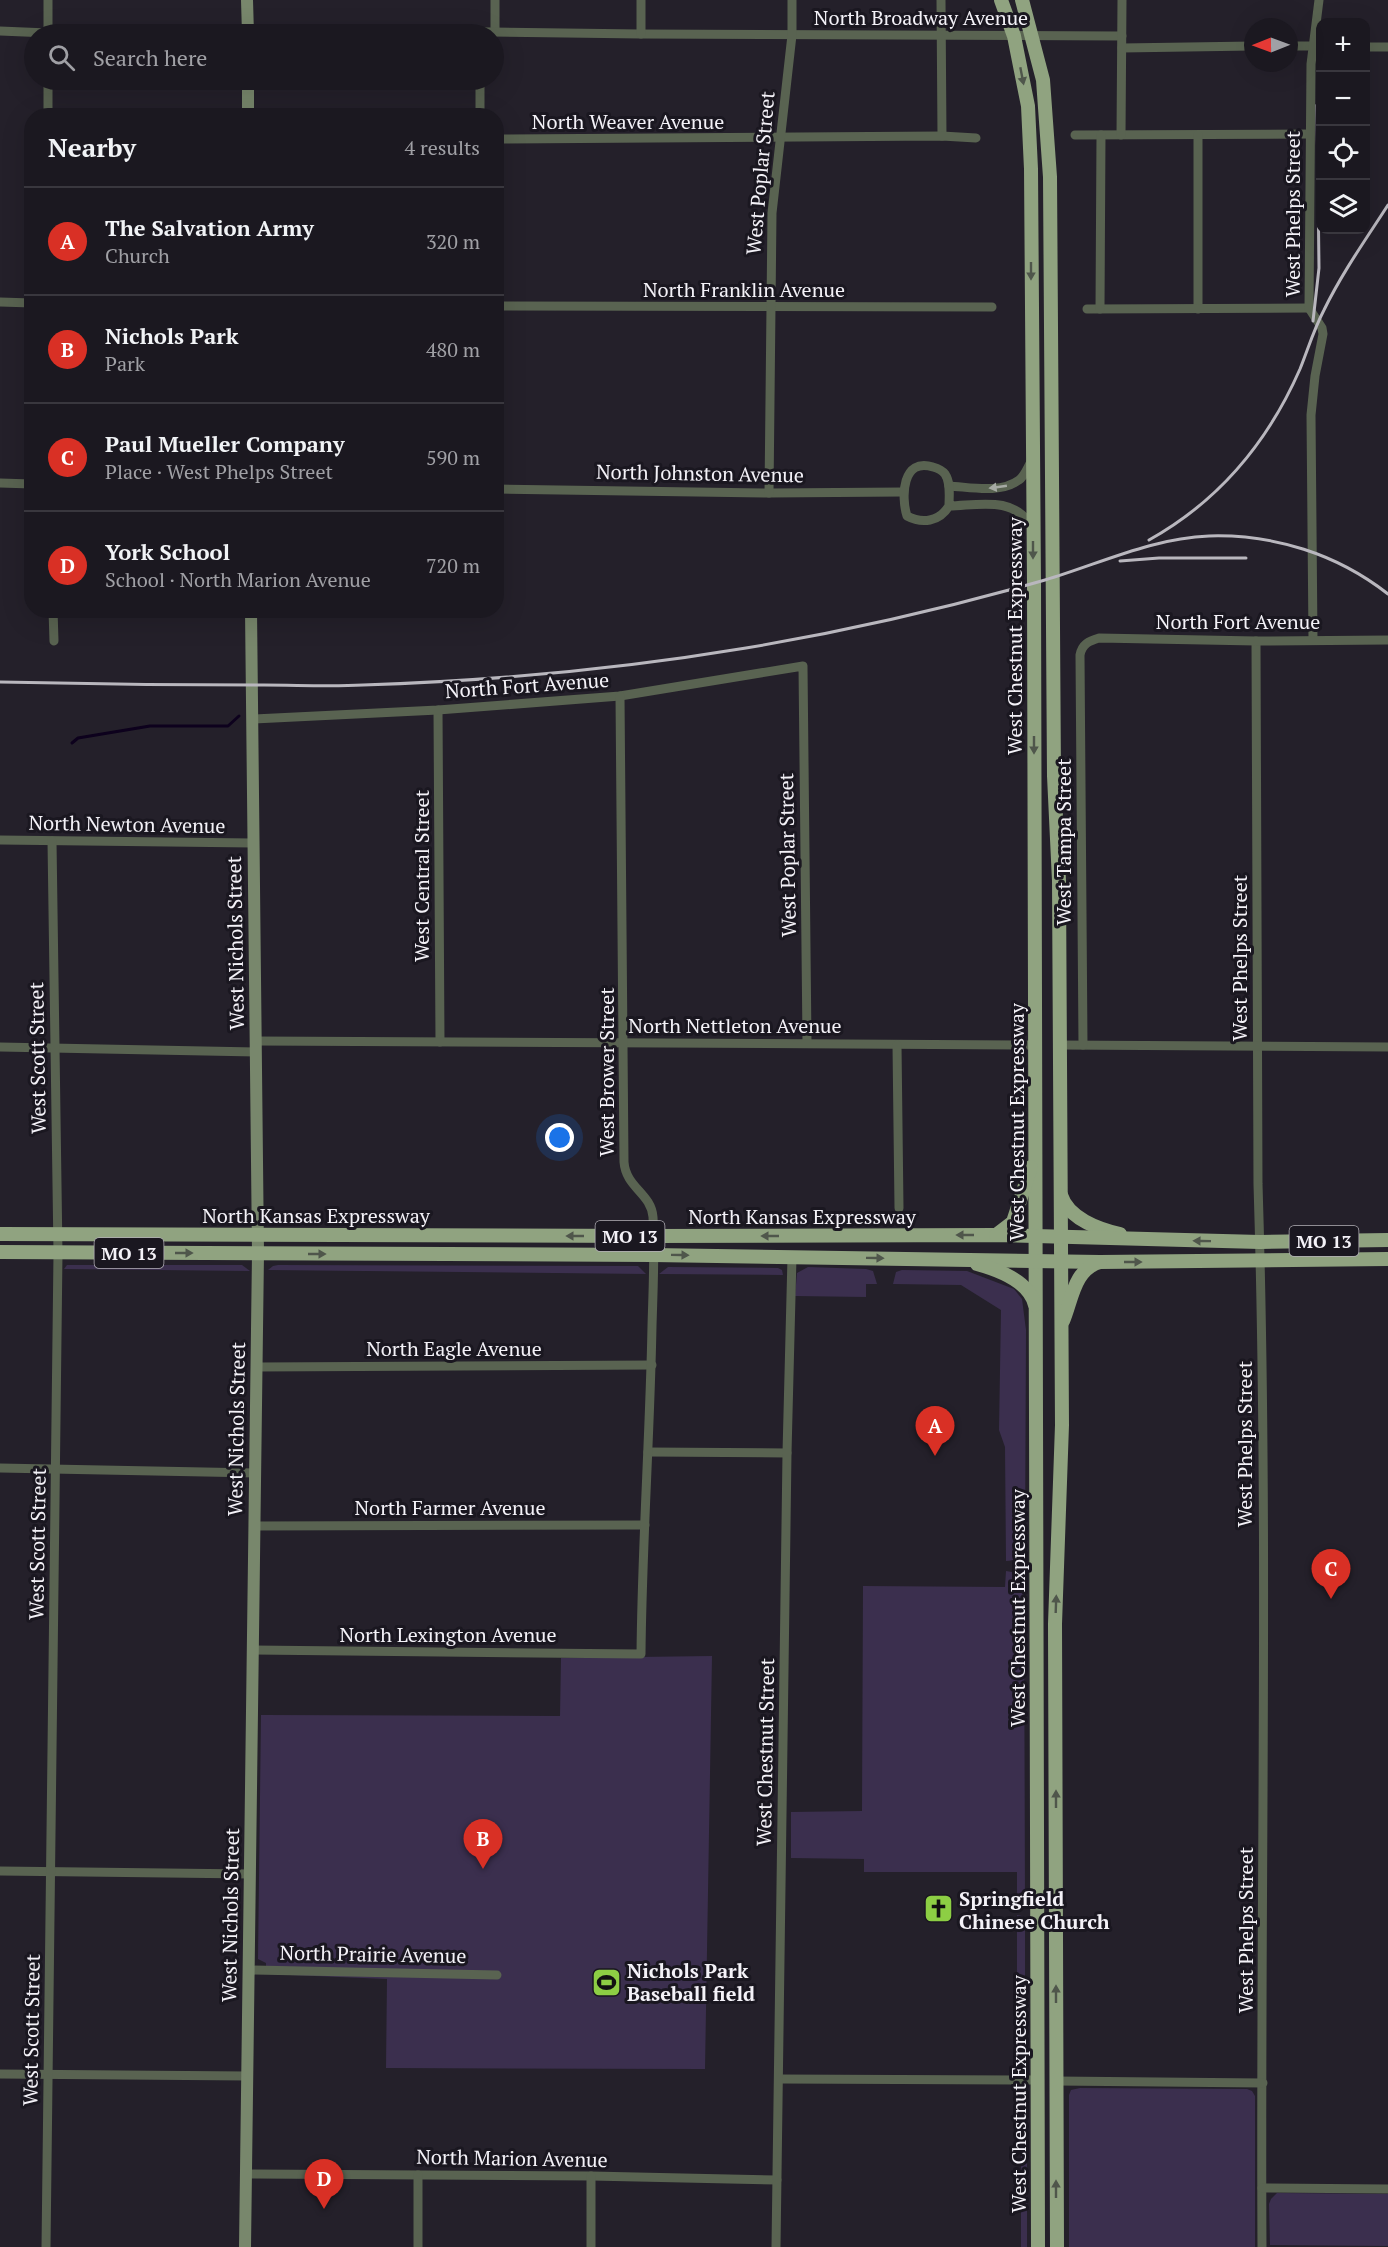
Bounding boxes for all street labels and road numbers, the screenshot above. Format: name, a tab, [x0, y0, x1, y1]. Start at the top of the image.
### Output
street label: North Broadway Avenue	[814, 4, 1028, 31]
street label: West Poplar Street	[739, 90, 781, 256]
street label: North Weaver Avenue	[532, 108, 724, 135]
street label: West Phelps Street	[1279, 130, 1306, 297]
street label: North Franklin Avenue	[643, 276, 845, 303]
street label: North Johnston Avenue	[596, 458, 804, 488]
street label: West Chestnut Expressway	[1001, 516, 1028, 755]
street label: North Fort Avenue	[1156, 608, 1320, 635]
street label: North Fort Avenue	[444, 666, 610, 704]
street label: West Tampa Street	[1050, 758, 1077, 926]
street label: West Poplar Street	[772, 772, 802, 937]
street label: West Central Street	[408, 789, 435, 962]
street label: North Newton Avenue	[28, 809, 226, 839]
street label: West Nichols Street	[220, 855, 250, 1030]
street label: West Phelps Street	[1226, 874, 1253, 1041]
street label: West Scott Street	[22, 981, 52, 1134]
street label: West Brower Street	[593, 987, 620, 1157]
street label: West Chestnut Expressway	[1003, 1002, 1030, 1241]
street label: North Nettleton Avenue	[628, 1012, 842, 1039]
street label: North Kansas Expressway	[202, 1202, 431, 1229]
street label: North Kansas Expressway	[688, 1203, 917, 1230]
road number: MO 13	[596, 1221, 664, 1251]
road number: MO 13	[1290, 1226, 1358, 1256]
road number: MO 13	[94, 1238, 164, 1268]
street label: North Eagle Avenue	[366, 1335, 542, 1362]
street label: West Nichols Street	[221, 1341, 251, 1516]
street label: West Phelps Street	[1231, 1360, 1258, 1527]
street label: West Scott Street	[22, 1467, 52, 1620]
street label: West Chestnut Expressway	[1004, 1488, 1031, 1727]
street label: North Farmer Avenue	[354, 1494, 546, 1521]
street label: North Lexington Avenue	[339, 1621, 557, 1648]
street label: West Chestnut Street	[750, 1657, 780, 1846]
street label: West Nichols Street	[215, 1827, 245, 2002]
street label: West Phelps Street	[1232, 1846, 1259, 2013]
street label: North Prairie Avenue	[279, 1939, 467, 1969]
street label: West Scott Street	[16, 1953, 46, 2106]
street label: West Chestnut Expressway	[1005, 1974, 1032, 2213]
street label: North Marion Avenue	[416, 2143, 608, 2173]

